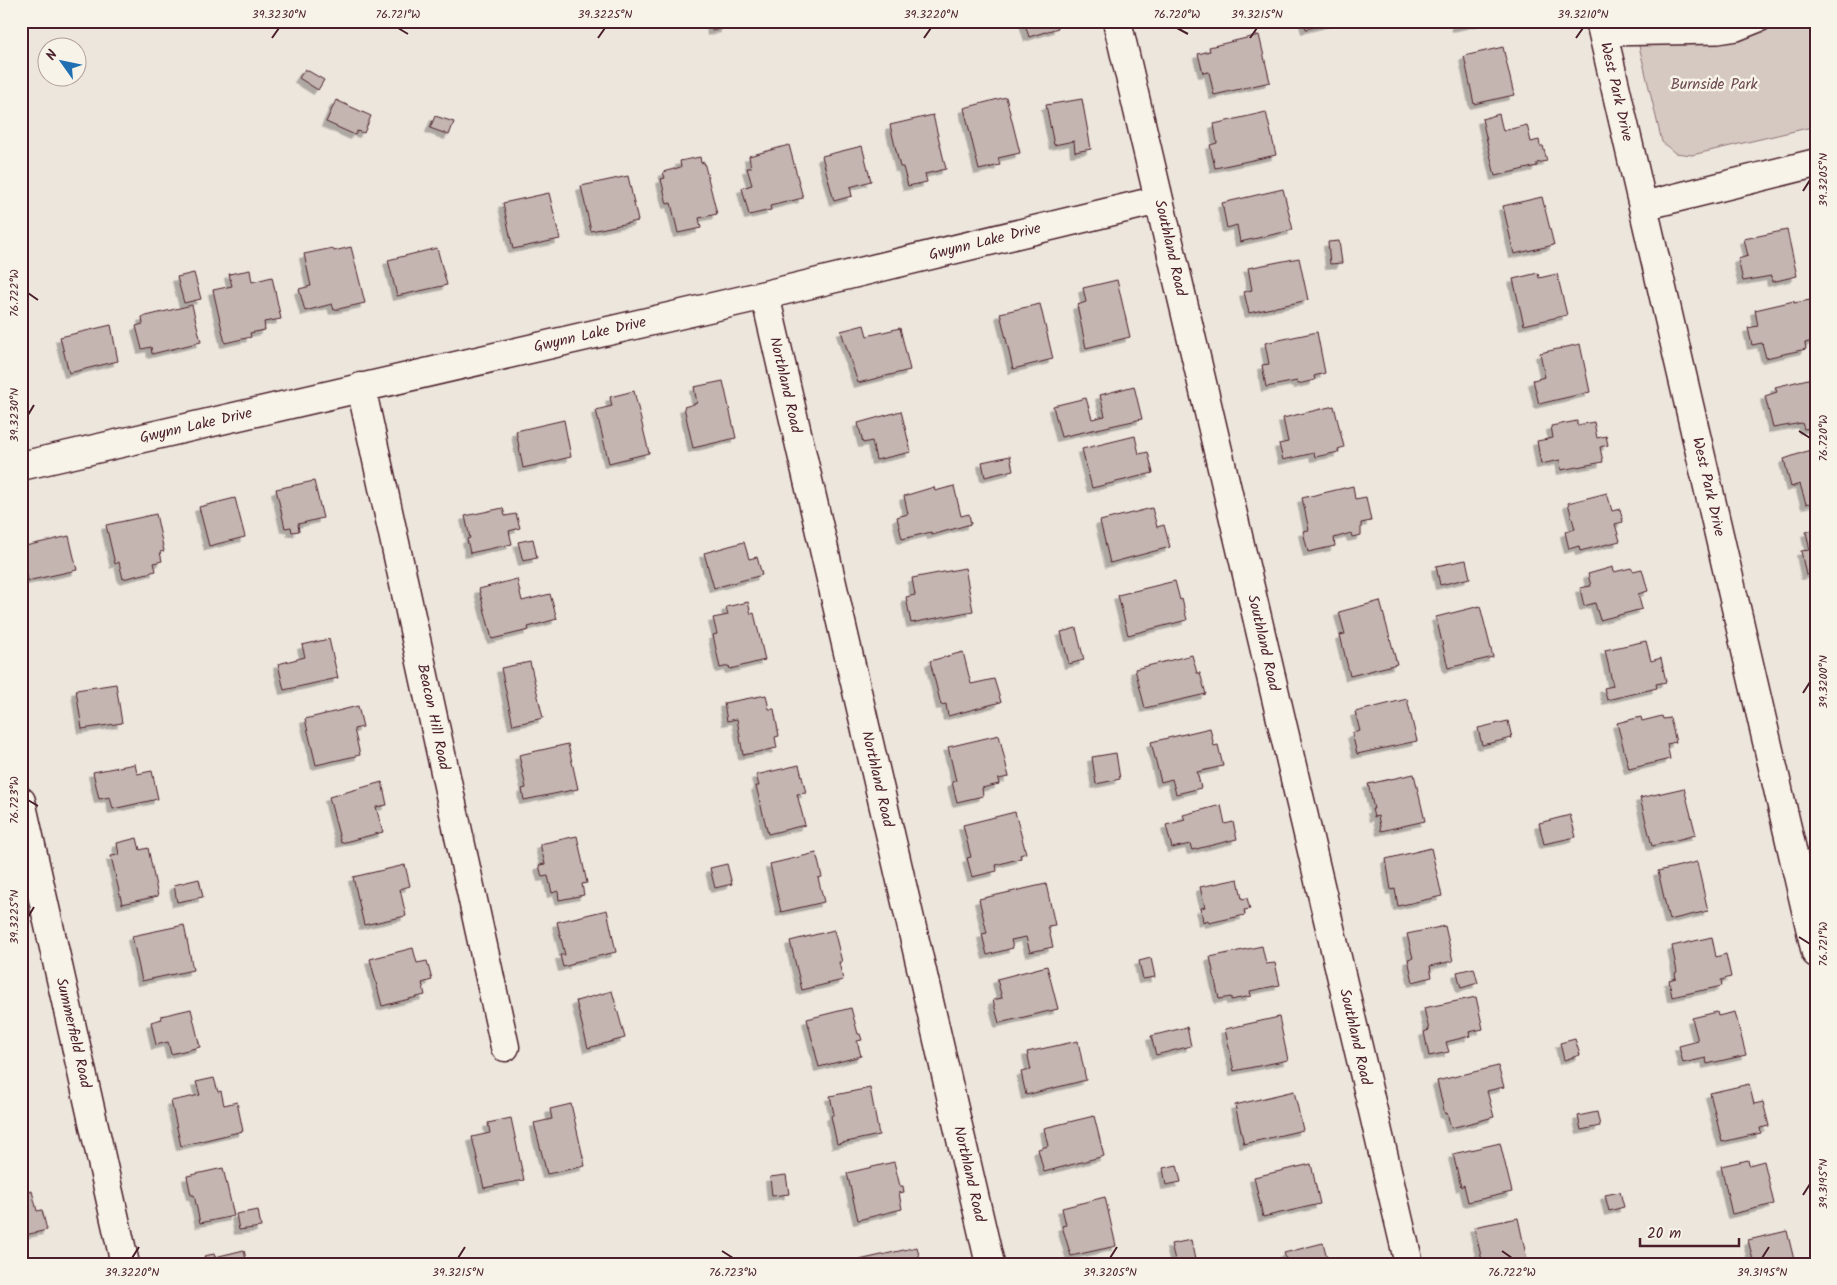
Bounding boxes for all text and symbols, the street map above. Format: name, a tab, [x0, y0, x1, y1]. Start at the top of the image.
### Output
text: 39.3230°N	[252, 5, 306, 24]
text: 76.721°W	[376, 5, 420, 24]
text: 39.3225°N	[578, 5, 633, 24]
text: 39.3220°N	[904, 5, 958, 24]
text: 76.720°W	[1153, 5, 1201, 24]
text: 39.3215°N	[1231, 5, 1283, 24]
text: 39.3210°N	[1557, 5, 1609, 24]
north arrow	[38, 38, 88, 88]
street label: West Park Drive	[1593, 40, 1639, 144]
text: N	[40, 46, 64, 65]
park label: Burnside Park	[1670, 73, 1759, 97]
text: 39.3205°N	[1814, 153, 1833, 207]
street label: Southland Road	[1147, 198, 1193, 299]
street label: Gwynn Lake Drive	[926, 216, 1044, 268]
text: 76.722°W	[5, 269, 24, 317]
street label: Gwynn Lake Drive	[531, 310, 649, 360]
street label: Northland Road	[762, 335, 808, 436]
text: 39.3230°N	[5, 388, 24, 442]
street label: Gwynn Lake Drive	[137, 401, 255, 451]
text: 76.720°W	[1814, 414, 1833, 462]
street label: West Park Drive	[1685, 435, 1731, 539]
street label: Southland Road	[1240, 593, 1286, 694]
text: 39.3200°N	[1814, 655, 1833, 709]
street label: Beacon Hill Road	[410, 662, 456, 773]
street label: Northland Road	[854, 729, 900, 830]
text: 76.723°W	[5, 776, 24, 824]
text: 39.3225°N	[5, 890, 24, 945]
text: 76.721°W	[1814, 922, 1833, 966]
street label: Summerfield Road	[49, 975, 97, 1091]
street label: Southland Road	[1332, 987, 1378, 1088]
street label: Northland Road	[946, 1124, 992, 1225]
text: 39.3195°N	[1814, 1159, 1833, 1209]
scale bar	[1640, 1215, 1738, 1247]
text: 20 m	[1647, 1222, 1681, 1246]
text: 39.3220°N	[105, 1263, 159, 1282]
text: 39.3215°N	[432, 1263, 484, 1282]
text: 76.723°W	[709, 1263, 757, 1282]
text: 39.3205°N	[1083, 1263, 1137, 1282]
text: 76.722°W	[1488, 1263, 1536, 1282]
text: 39.3195°N	[1737, 1263, 1787, 1282]

